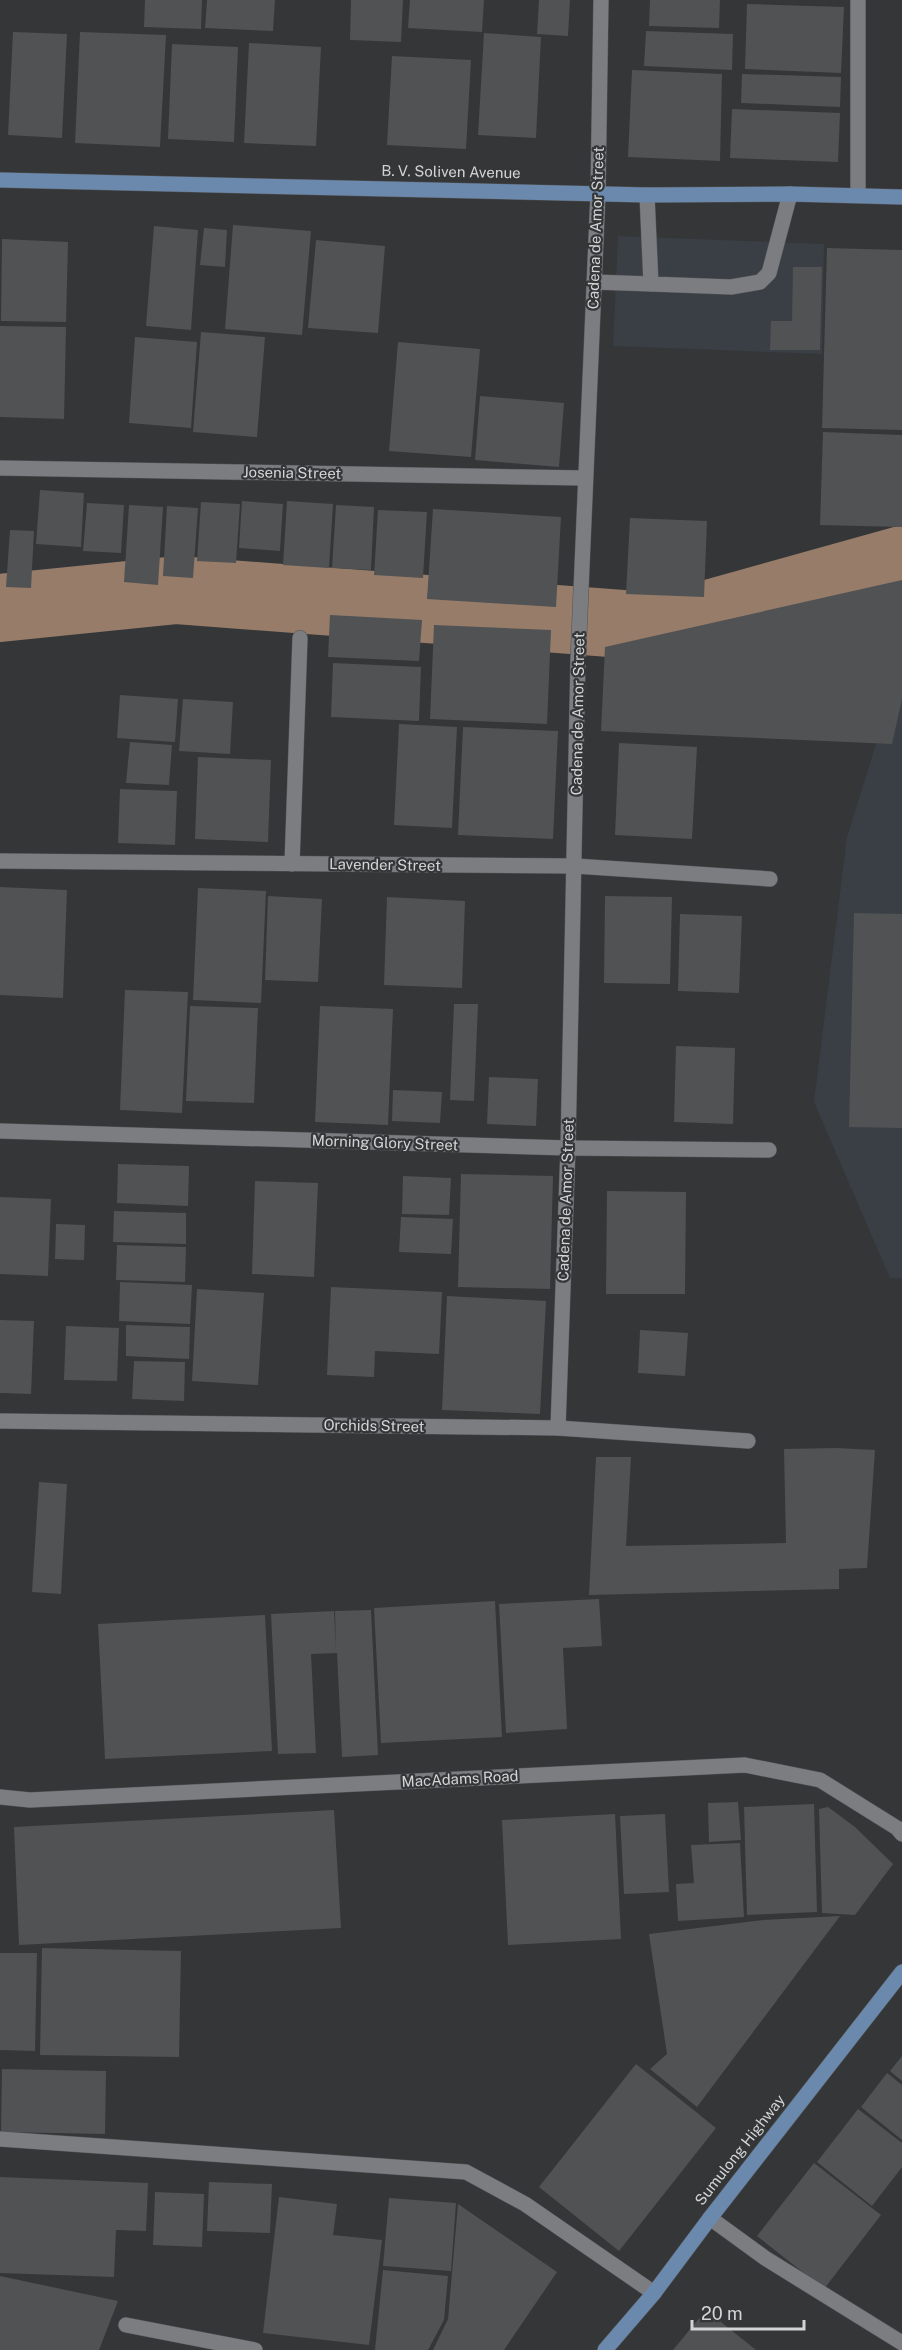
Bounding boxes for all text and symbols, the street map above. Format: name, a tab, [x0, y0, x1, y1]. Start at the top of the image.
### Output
street label: Cadena de Amor Street	[584, 146, 607, 310]
street label: B. V. Soliven Avenue	[381, 162, 521, 181]
street label: Josenia Street	[243, 463, 342, 482]
street label: Cadena de Amor Street	[568, 632, 587, 796]
street label: Lavender Street	[329, 855, 441, 874]
street label: Cadena de Amor Street	[554, 1118, 577, 1282]
street label: Morning Glory Street	[311, 1131, 459, 1154]
street label: Orchids Street	[323, 1416, 425, 1435]
street label: MacAdams Road	[401, 1767, 519, 1790]
street label: Sumulong Highway	[691, 2091, 788, 2208]
scale bar	[692, 2293, 804, 2331]
text: 20 m	[701, 2303, 743, 2324]

